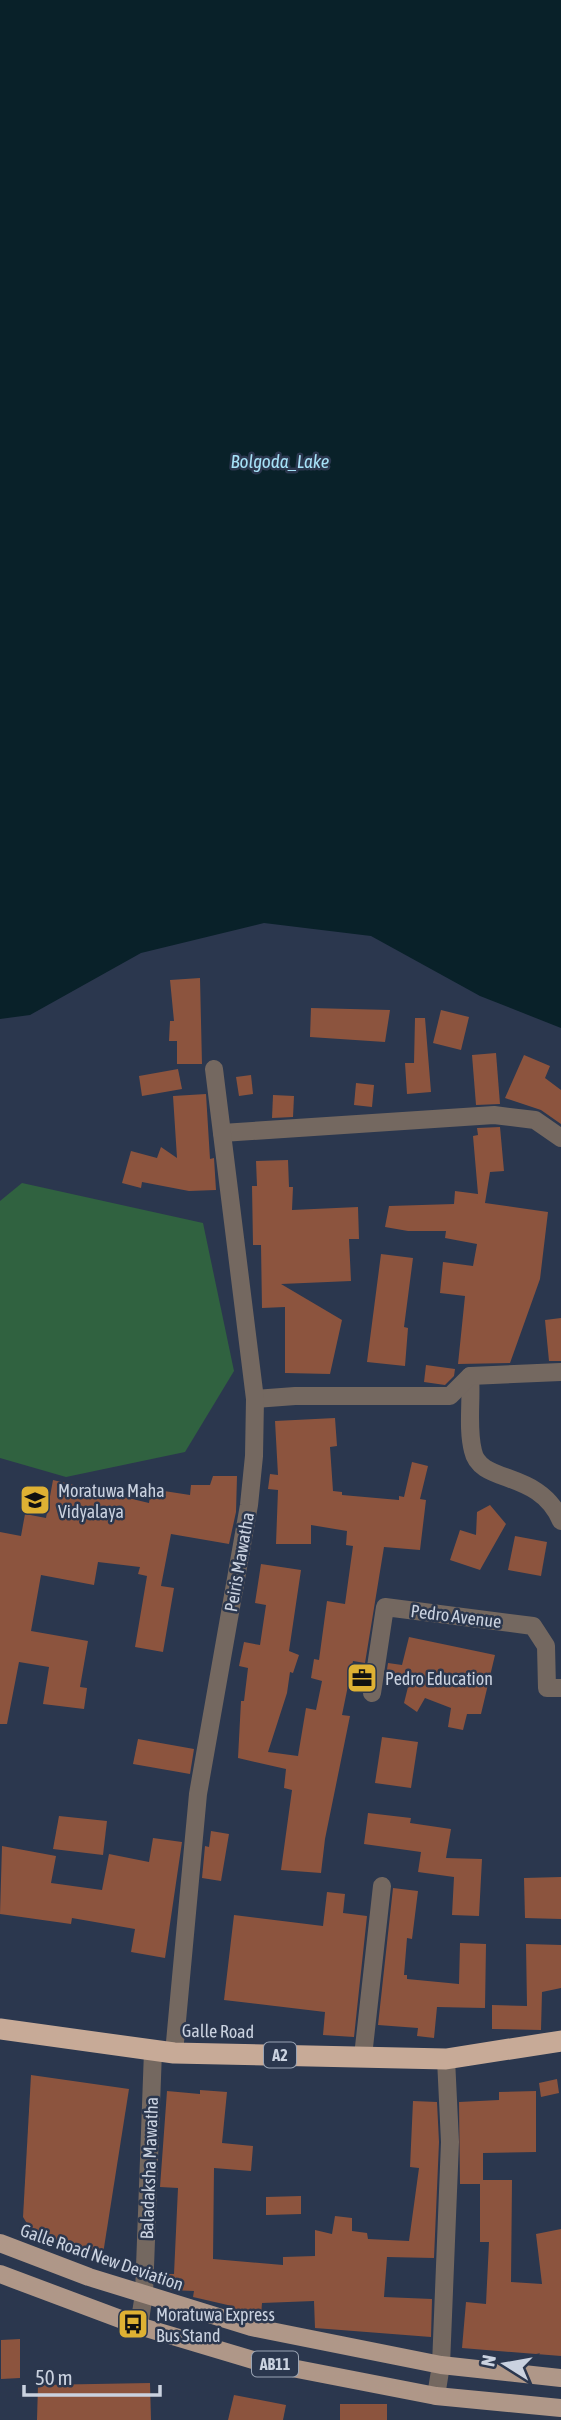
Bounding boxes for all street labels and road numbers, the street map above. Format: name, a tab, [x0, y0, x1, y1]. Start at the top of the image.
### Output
street label: Peiris Mawatha	[220, 1511, 258, 1613]
street label: Pedro Avenue	[409, 1600, 503, 1632]
street label: Galle Road	[182, 2020, 254, 2042]
road number: A2	[264, 2042, 296, 2068]
street label: Baladaksha Mawatha	[136, 2096, 162, 2240]
street label: Galle Road New Deviation	[18, 2219, 186, 2295]
road number: AB11	[252, 2352, 298, 2376]

